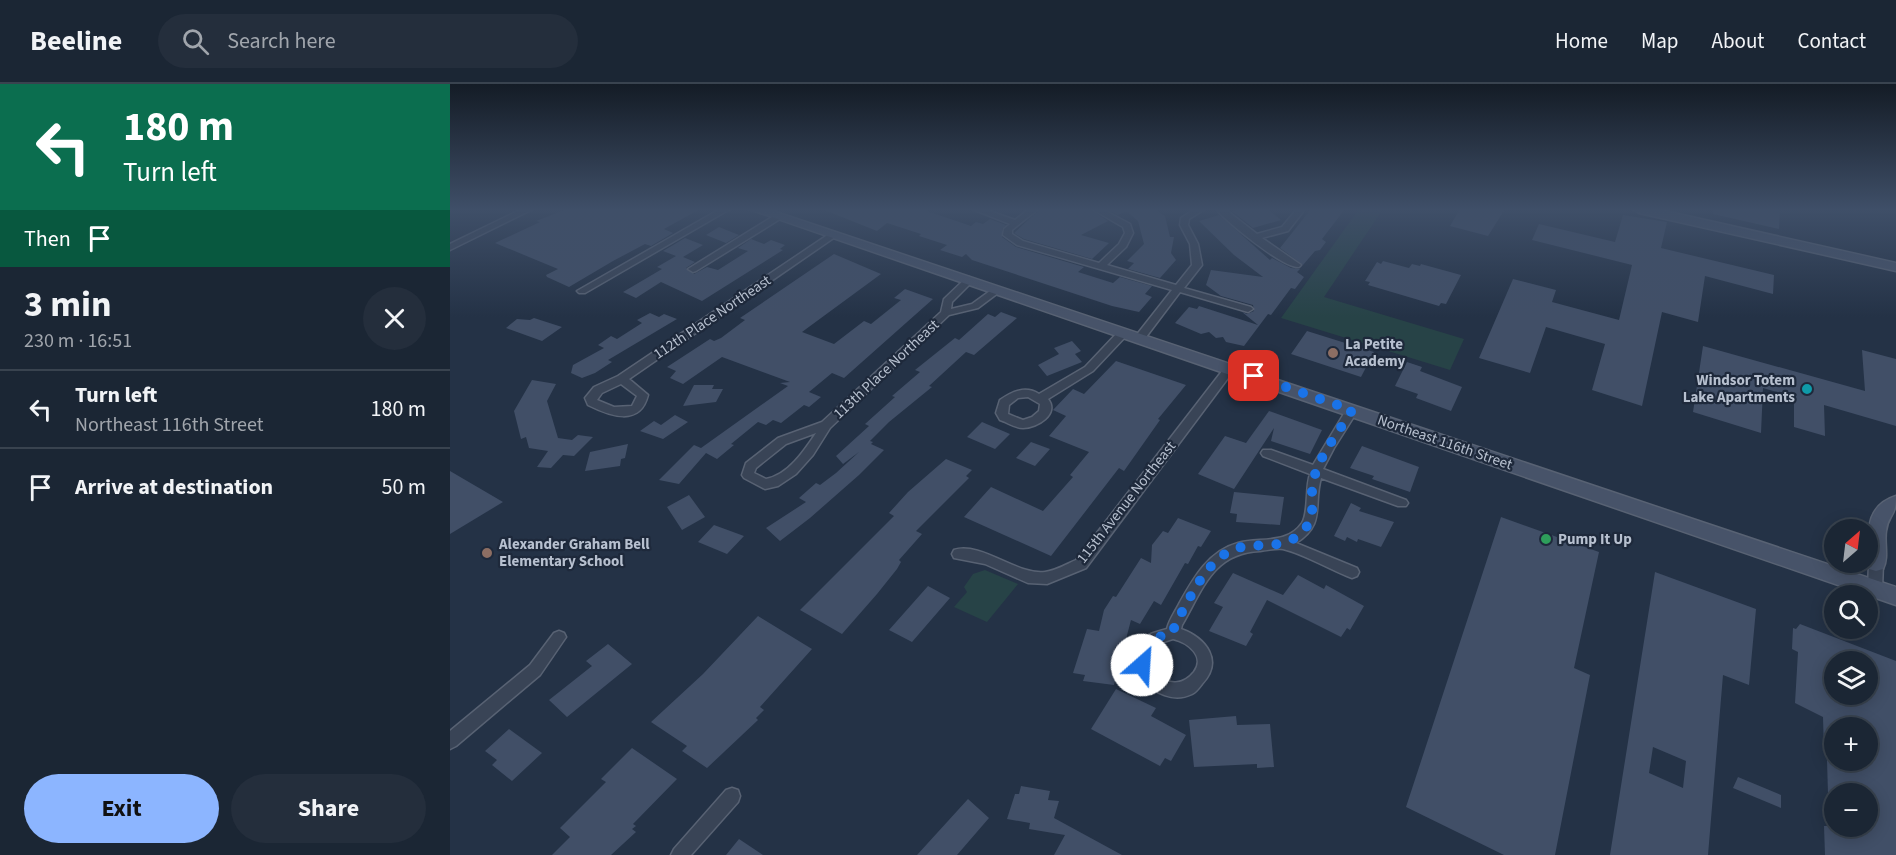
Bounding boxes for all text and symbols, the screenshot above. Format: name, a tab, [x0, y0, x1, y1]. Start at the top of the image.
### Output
search box	[158, 14, 578, 68]
text: Beeline	[30, 21, 122, 61]
icon: search	[179, 25, 212, 58]
text: Search here	[227, 25, 336, 57]
text: Home	[1555, 26, 1608, 56]
text: Map	[1641, 26, 1679, 56]
text: About	[1712, 26, 1764, 56]
text: Contact	[1797, 26, 1866, 56]
text: 180 m	[123, 97, 234, 157]
icon: left	[24, 108, 102, 186]
text: Turn left	[123, 153, 217, 192]
icon: arrive	[83, 222, 116, 255]
text: Then	[24, 223, 71, 255]
street label: 112th Place Northeast	[649, 270, 775, 365]
text: 3 min	[24, 279, 112, 330]
button: close	[363, 287, 426, 350]
street label: 113th Place Northeast	[829, 315, 944, 424]
text: 230 m · 16:51	[24, 327, 132, 355]
place label: La Petite Academy	[1344, 334, 1406, 372]
marker: La Petite Academy	[1326, 346, 1340, 360]
pin	[1228, 350, 1279, 401]
icon: arrive	[1237, 359, 1270, 392]
place label: Windsor Totem Lake Apartments	[1683, 370, 1795, 408]
text: Turn left	[75, 379, 157, 411]
marker: Windsor Totem Lake Apartments	[1800, 382, 1814, 396]
icon: left	[24, 393, 57, 426]
text: 180 m	[371, 393, 426, 425]
street label: Northeast 116th Street	[1375, 410, 1515, 475]
text: Northeast 116th Street	[75, 411, 263, 439]
street label: 115th Avenue Northeast	[1072, 437, 1181, 568]
icon: arrive	[24, 471, 57, 504]
text: Arrive at destination	[75, 471, 273, 503]
text: 50 m	[381, 471, 426, 503]
north arrow	[1824, 519, 1878, 573]
map controls	[1824, 519, 1878, 837]
place label: Pump It Up	[1558, 529, 1632, 550]
marker: Pump It Up	[1539, 532, 1553, 546]
place label: Alexander Graham Bell Elementary School	[498, 534, 650, 572]
marker: Alexander Graham Bell Elementary School	[480, 546, 494, 560]
button: search	[1824, 585, 1878, 639]
position arrow	[1110, 633, 1174, 697]
button: layers	[1824, 651, 1878, 705]
button: +	[1824, 717, 1878, 771]
button: Exit	[24, 774, 219, 843]
button: Share	[231, 774, 426, 843]
button: −	[1824, 783, 1878, 837]

